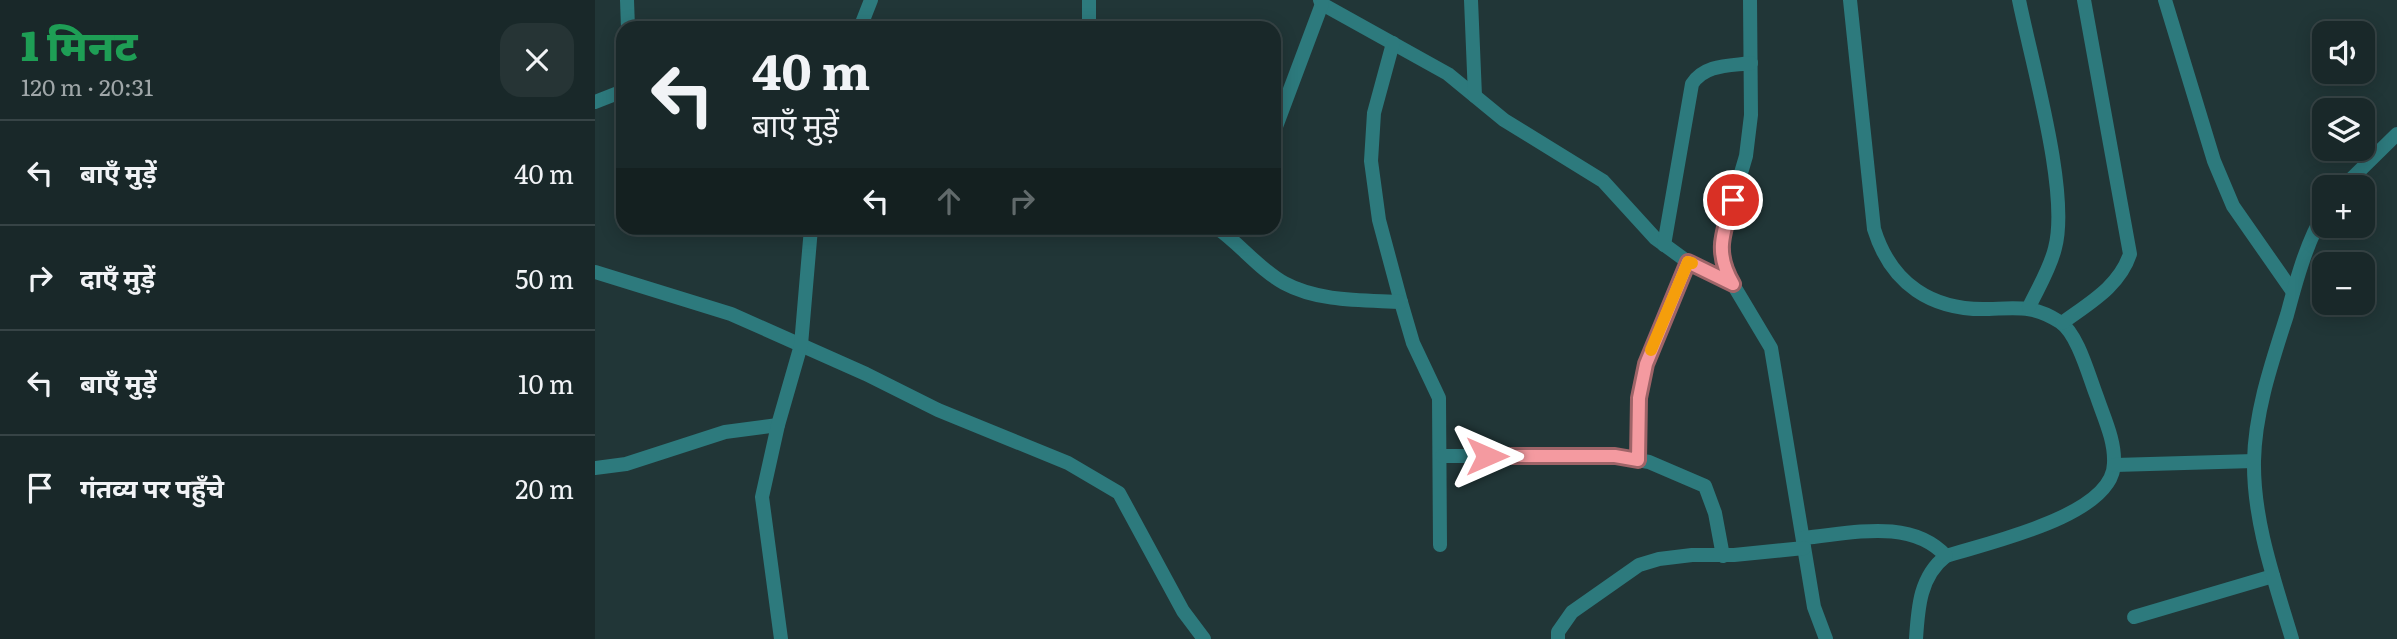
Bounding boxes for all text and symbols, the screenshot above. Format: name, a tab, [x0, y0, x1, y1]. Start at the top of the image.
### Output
text: 1 मिनट	[21, 12, 137, 74]
map controls	[2312, 21, 2375, 315]
button: sound	[2312, 21, 2375, 84]
button: close	[500, 23, 574, 97]
text: 40 m	[752, 32, 870, 105]
icon: left	[637, 49, 728, 140]
text: 120 m · 20:31	[21, 69, 153, 103]
button: layers	[2312, 98, 2375, 161]
text: बाएँ मुड़ें	[752, 99, 839, 147]
text: बाएँ मुड़ें	[80, 152, 157, 191]
text: 40 m	[514, 153, 574, 192]
icon: left	[21, 154, 59, 192]
pin	[1703, 170, 1763, 230]
button: +	[2312, 175, 2375, 238]
icon: arrive	[1714, 181, 1752, 219]
icon: left	[857, 182, 895, 220]
icon: ahead	[930, 182, 968, 220]
icon: right	[1003, 182, 1041, 220]
button: −	[2312, 252, 2375, 315]
text: दाएँ मुड़ें	[80, 257, 155, 296]
text: 50 m	[515, 258, 574, 297]
icon: right	[21, 259, 59, 297]
text: बाएँ मुड़ें	[80, 362, 157, 401]
text: 10 m	[518, 363, 574, 402]
icon: left	[21, 364, 59, 402]
position arrow	[1450, 419, 1524, 493]
text: गंतव्य पर पहुँचे	[80, 467, 224, 506]
text: 20 m	[515, 468, 574, 507]
icon: arrive	[21, 469, 59, 507]

